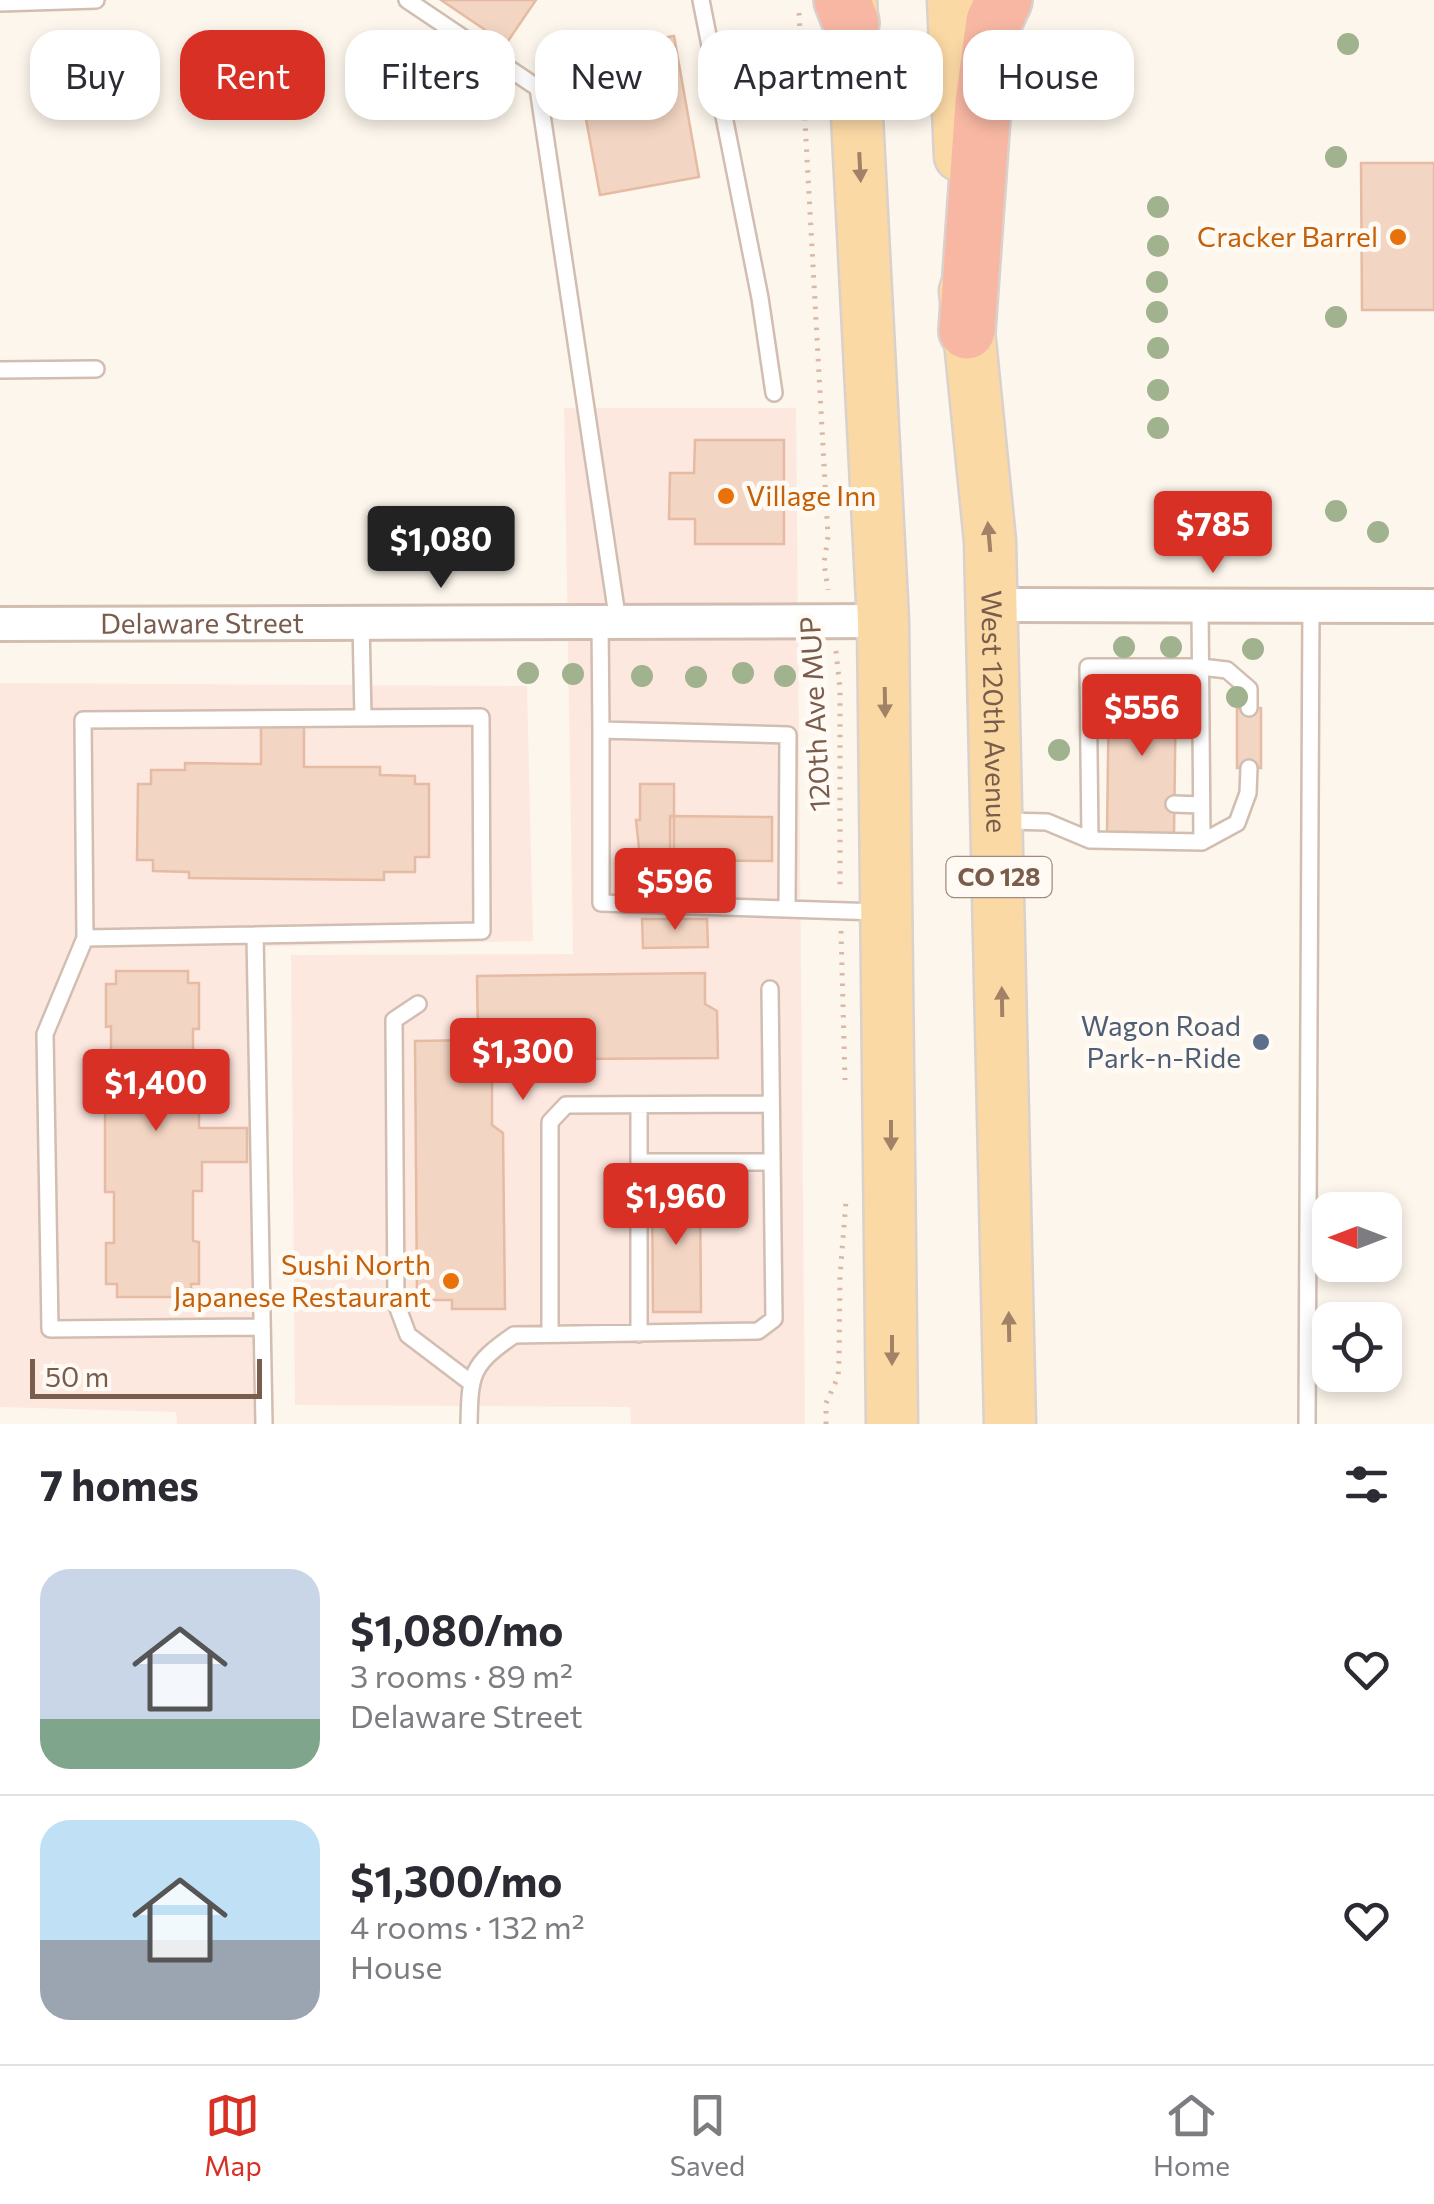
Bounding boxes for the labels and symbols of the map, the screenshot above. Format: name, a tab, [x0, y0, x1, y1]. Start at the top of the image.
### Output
one-way arrow	[852, 152, 868, 184]
place label: Cracker Barrel	[1197, 219, 1378, 253]
marker: Cracker Barrel	[1387, 226, 1409, 248]
place label: Village Inn	[746, 478, 876, 512]
marker: Village Inn	[715, 485, 737, 507]
pin: $785	[1154, 491, 1272, 576]
pin: $1,080	[360, 506, 522, 591]
one-way arrow	[980, 520, 996, 552]
street label: West 120th Avenue	[975, 590, 1015, 834]
street label: Delaware Street	[100, 605, 304, 640]
street label: 120th Ave MUP	[792, 616, 836, 812]
pin: $556	[1083, 674, 1201, 759]
one-way arrow	[877, 686, 893, 718]
pin: $596	[616, 848, 734, 933]
road number: CO 128	[946, 857, 1052, 897]
one-way arrow	[993, 985, 1009, 1017]
place label: Wagon Road Park-n-Ride	[1081, 1008, 1241, 1074]
pin: $1,300	[442, 1018, 604, 1103]
marker: Wagon Road Park-n-Ride	[1250, 1031, 1272, 1053]
pin: $1,400	[75, 1049, 237, 1134]
one-way arrow	[883, 1119, 899, 1151]
pin: $1,960	[595, 1163, 757, 1248]
north arrow	[1312, 1192, 1402, 1282]
place label: Sushi North Japanese Restaurant	[173, 1247, 431, 1313]
marker: Sushi North Japanese Restaurant	[440, 1270, 462, 1292]
one-way arrow	[1000, 1310, 1016, 1342]
one-way arrow	[884, 1334, 900, 1366]
scale bar	[30, 1354, 262, 1398]

